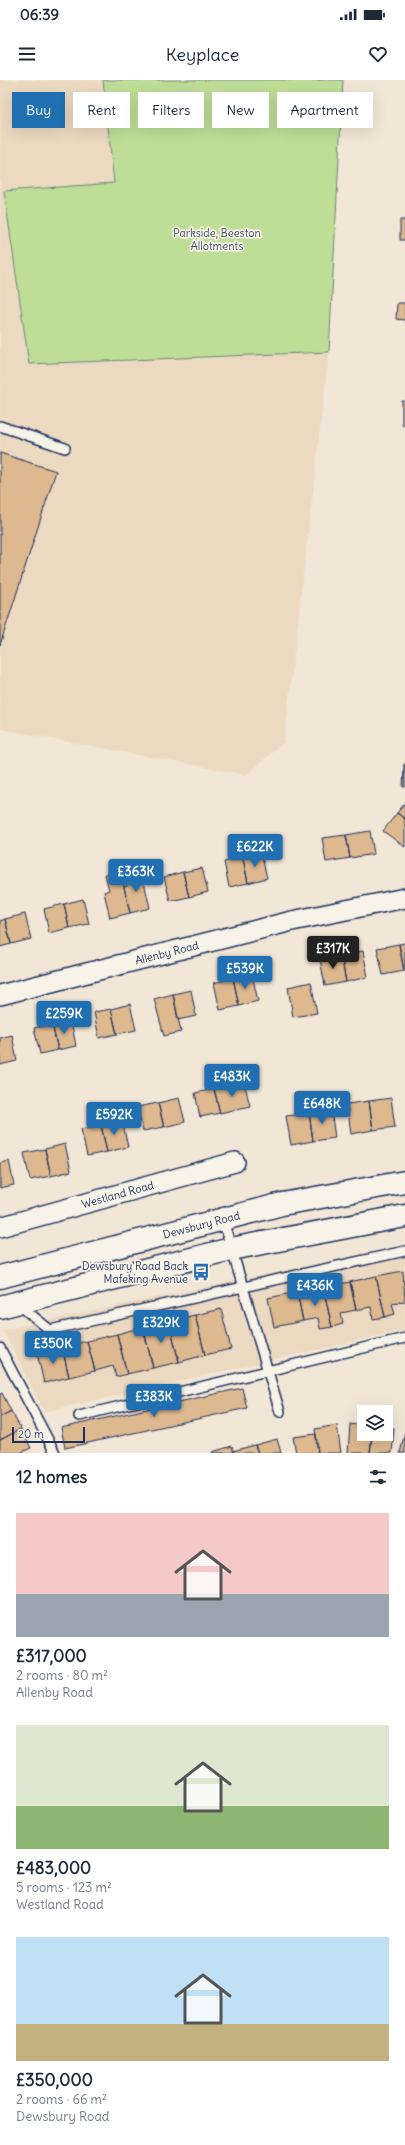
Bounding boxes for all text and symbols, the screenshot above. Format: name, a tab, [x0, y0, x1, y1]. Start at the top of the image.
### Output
text: 06:39	[20, 5, 59, 24]
icon: menu	[16, 43, 38, 65]
text: Keyplace	[166, 43, 239, 66]
icon: heart	[367, 43, 389, 65]
chip: Buy	[12, 92, 65, 128]
chip: Rent	[73, 92, 130, 128]
chip: Filters	[138, 92, 204, 128]
chip: New	[212, 92, 269, 128]
chip: Apartment	[277, 92, 373, 128]
park label: Parkside, Beeston Allotments	[173, 226, 261, 253]
pin: £622K	[227, 834, 283, 868]
text: £622K	[237, 838, 273, 855]
pin: £363K	[108, 859, 164, 893]
text: £363K	[117, 863, 155, 880]
pin: £317K	[305, 936, 361, 970]
street label: Allenby Road	[133, 938, 201, 968]
text: £317K	[316, 940, 350, 957]
pin: £539K	[217, 956, 273, 990]
text: £539K	[226, 960, 264, 977]
pin: £259K	[36, 1001, 92, 1035]
text: £259K	[45, 1005, 83, 1022]
pin: £483K	[204, 1064, 260, 1098]
text: £483K	[213, 1068, 251, 1085]
pin: £648K	[294, 1091, 350, 1125]
text: £648K	[303, 1095, 341, 1112]
pin: £592K	[86, 1102, 142, 1136]
text: £592K	[95, 1106, 133, 1123]
street label: Westland Road	[80, 1178, 156, 1211]
street label: Dewsbury Road	[161, 1208, 242, 1242]
place label: Dewsbury Road Back Mafeking Avenue	[82, 1259, 188, 1286]
bus stop icon: Dewsbury Road Back Mafeking Avenue	[191, 1262, 211, 1282]
pin: £436K	[287, 1273, 343, 1307]
text: £436K	[296, 1277, 334, 1294]
pin: £329K	[133, 1310, 189, 1344]
text: £329K	[143, 1314, 180, 1331]
pin: £350K	[25, 1331, 81, 1365]
text: £350K	[34, 1335, 72, 1352]
pin: £383K	[126, 1384, 182, 1418]
text: £383K	[135, 1388, 173, 1405]
map controls	[357, 1405, 393, 1441]
button: layers	[357, 1405, 393, 1441]
scale bar	[12, 1425, 85, 1444]
text: 20 m	[18, 1427, 44, 1441]
text: 12 homes	[16, 1466, 87, 1488]
icon: filters	[367, 1466, 389, 1488]
icon: home	[167, 1539, 239, 1611]
text: £317,000	[16, 1645, 87, 1667]
text: 2 rooms · 80 m²	[16, 1667, 108, 1684]
text: Allenby Road	[16, 1684, 93, 1701]
icon: home	[167, 1751, 239, 1823]
text: £483,000	[16, 1857, 91, 1879]
text: 5 rooms · 123 m²	[16, 1879, 112, 1896]
text: Westland Road	[16, 1896, 104, 1913]
icon: home	[167, 1963, 239, 2035]
text: £350,000	[16, 2069, 93, 2091]
text: 2 rooms · 66 m²	[16, 2091, 107, 2108]
text: Dewsbury Road	[16, 2108, 109, 2125]

